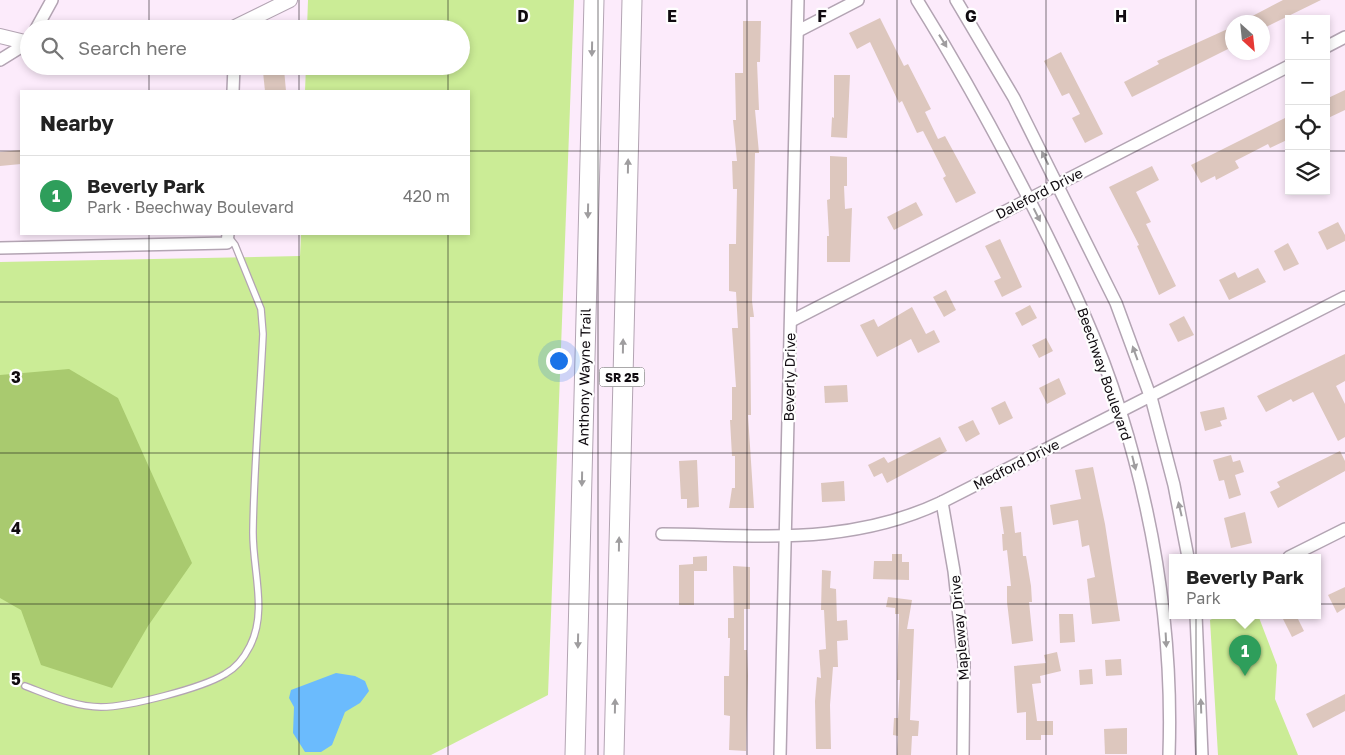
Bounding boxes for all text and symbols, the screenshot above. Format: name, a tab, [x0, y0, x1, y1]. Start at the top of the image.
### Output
text: D	[517, 6, 529, 26]
text: E	[667, 6, 677, 26]
text: F	[817, 6, 827, 26]
text: G	[965, 6, 977, 26]
text: H	[1115, 6, 1127, 26]
north arrow	[1225, 15, 1270, 60]
map controls	[1285, 15, 1330, 195]
button: +	[1285, 15, 1330, 60]
search box	[20, 20, 470, 75]
icon: search	[38, 34, 66, 62]
one-way arrow	[938, 35, 947, 48]
text: Search here	[78, 36, 187, 59]
one-way arrow	[588, 41, 596, 57]
button: −	[1285, 60, 1330, 105]
button: locate	[1285, 105, 1330, 150]
text: Nearby	[40, 110, 114, 136]
button: layers	[1285, 150, 1330, 195]
one-way arrow	[1041, 151, 1049, 166]
one-way arrow	[624, 158, 632, 174]
street label: Daleford Drive	[993, 164, 1085, 222]
text: Beverly Park	[87, 174, 205, 197]
text: 1	[52, 186, 60, 206]
text: 420 m	[403, 186, 450, 206]
text: Park · Beechway Boulevard	[87, 197, 294, 217]
one-way arrow	[584, 203, 592, 219]
one-way arrow	[1033, 208, 1041, 222]
street label: Beechway Boulevard	[1074, 305, 1136, 443]
street label: Anthony Wayne Trail	[574, 308, 594, 446]
street label: Beverly Drive	[780, 333, 798, 421]
one-way arrow	[619, 338, 627, 354]
one-way arrow	[1131, 345, 1139, 360]
your location	[546, 348, 572, 374]
text: 3	[11, 367, 21, 387]
road number: SR 25	[600, 368, 644, 387]
street label: Medford Drive	[970, 435, 1062, 493]
one-way arrow	[1131, 456, 1139, 471]
one-way arrow	[577, 471, 585, 487]
one-way arrow	[1175, 501, 1183, 517]
text: 4	[11, 518, 21, 538]
one-way arrow	[615, 536, 623, 552]
popup	[1169, 554, 1321, 619]
text: Beverly Park	[1186, 565, 1304, 588]
street label: Mapleway Drive	[946, 575, 972, 681]
text: Park	[1186, 588, 1221, 608]
one-way arrow	[1162, 632, 1170, 648]
one-way arrow	[573, 633, 581, 649]
pin: 1	[1229, 635, 1261, 676]
text: 5	[11, 669, 21, 689]
one-way arrow	[611, 698, 619, 714]
one-way arrow	[1197, 698, 1205, 714]

